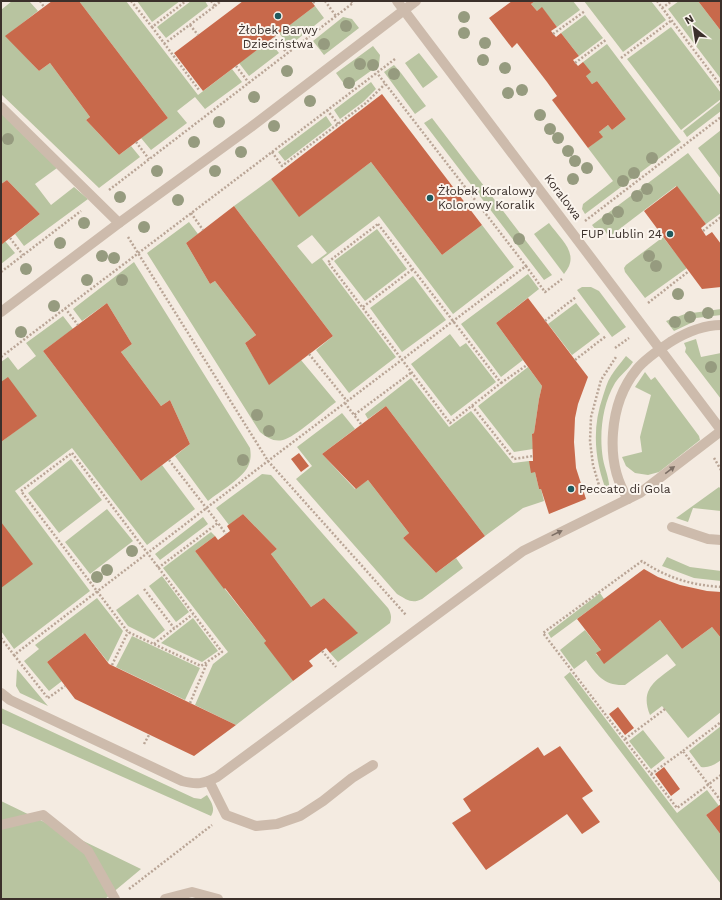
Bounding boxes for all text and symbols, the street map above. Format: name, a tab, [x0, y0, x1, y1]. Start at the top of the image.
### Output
north arrow	[674, 8, 714, 48]
marker: Żłobek Barwy Dzieciństwa	[273, 11, 283, 21]
text: N	[682, 12, 696, 27]
place label: Żłobek Barwy Dzieciństwa	[238, 23, 319, 51]
street label: Koralowa	[541, 171, 585, 223]
place label: Żłobek Koralowy Kolorowy Koralik	[438, 184, 536, 212]
marker: Żłobek Koralowy Kolorowy Koralik	[425, 193, 435, 203]
place label: FUP Lublin 24	[581, 227, 662, 241]
marker: FUP Lublin 24	[665, 229, 675, 239]
one-way arrow	[665, 466, 676, 474]
place label: Peccato di Gola	[579, 482, 671, 496]
marker: Peccato di Gola	[566, 484, 576, 494]
one-way arrow	[552, 530, 563, 536]

